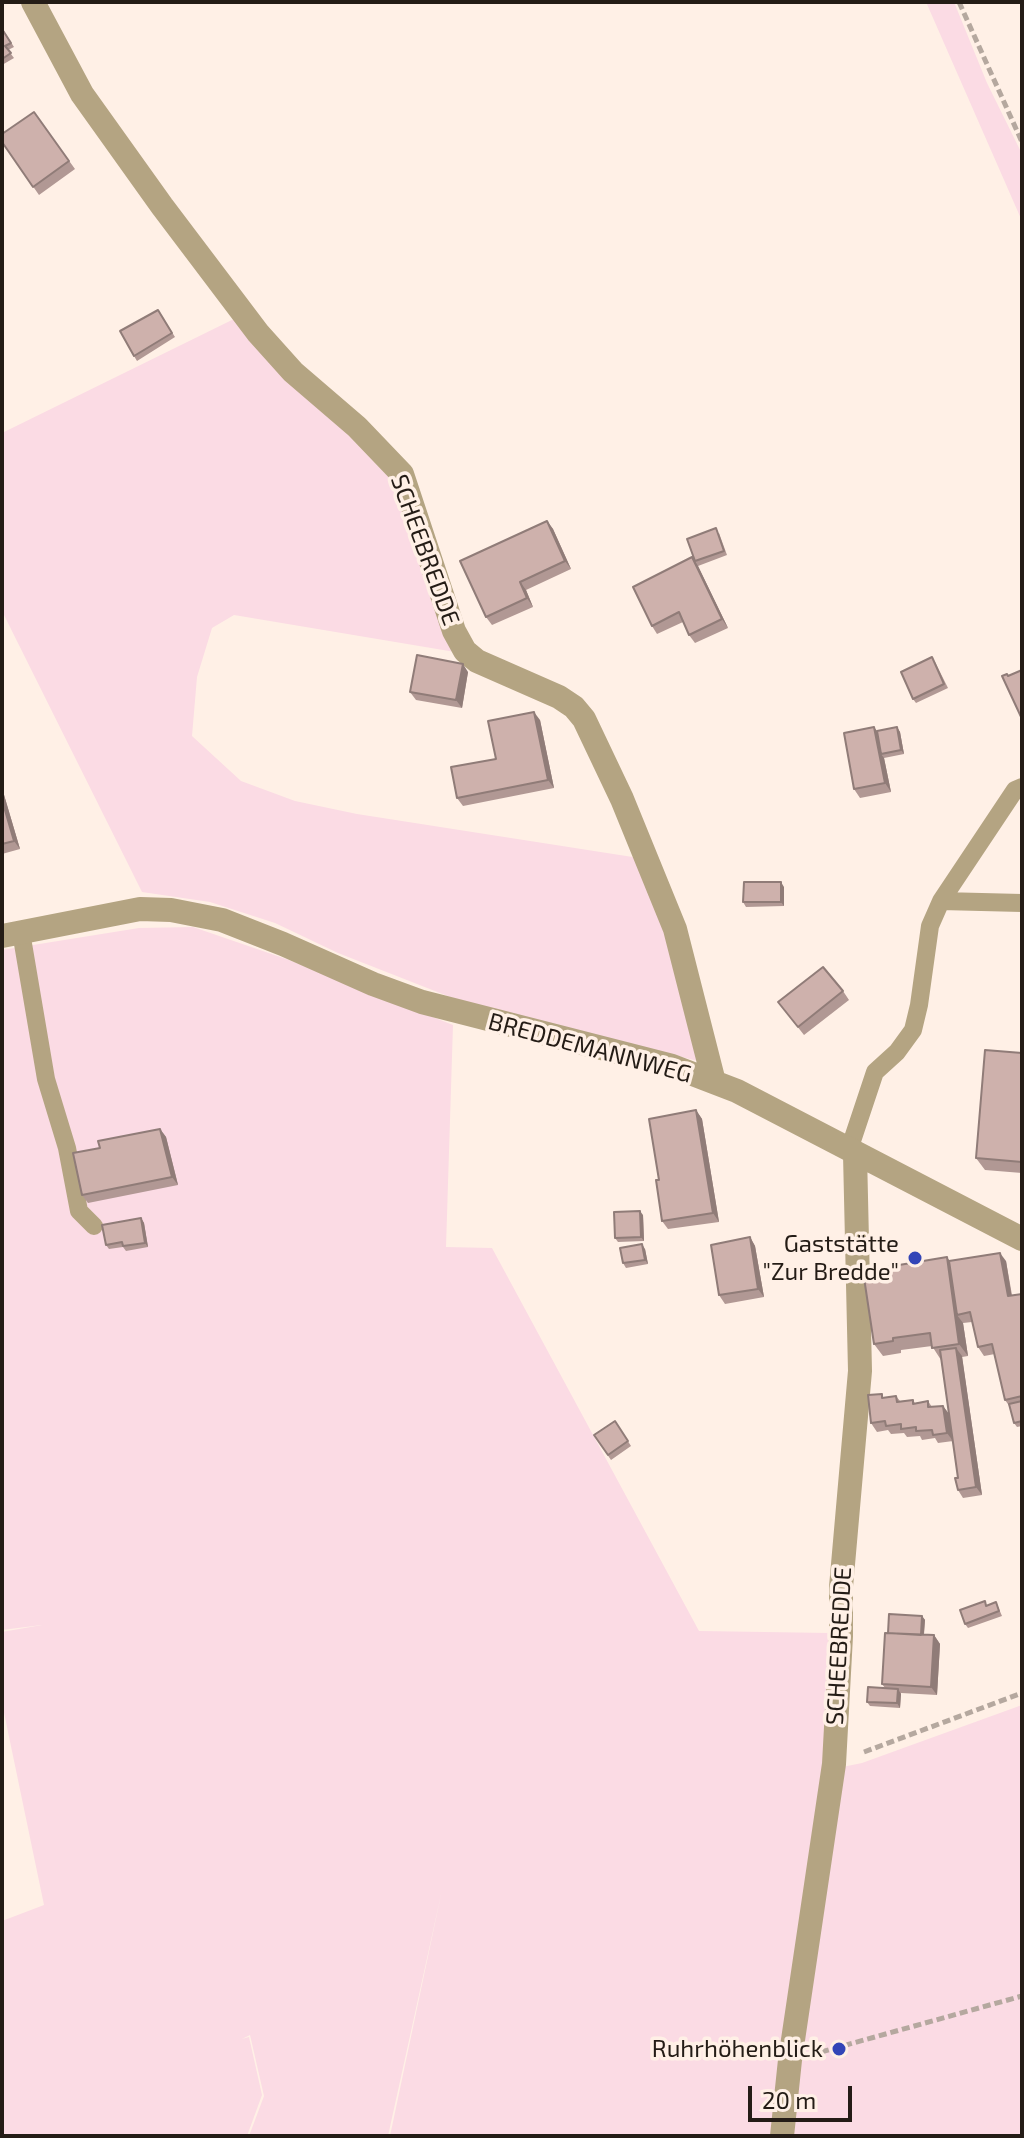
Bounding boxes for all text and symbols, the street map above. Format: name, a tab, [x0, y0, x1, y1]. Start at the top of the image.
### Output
street label: SCHEEBREDDE	[384, 471, 466, 629]
street label: BREDDEMANNWEG	[485, 1007, 695, 1089]
place label: Gaststätte "Zur Bredde"	[763, 1230, 899, 1286]
marker: Gaststätte "Zur Bredde"	[906, 1249, 924, 1267]
street label: SCHEEBREDDE	[820, 1566, 858, 1726]
place label: Ruhrhöhenblick	[652, 2035, 823, 2063]
marker: Ruhrhöhenblick	[830, 2040, 848, 2058]
scale bar	[752, 2070, 856, 2120]
text: 20 m	[762, 2085, 816, 2114]

